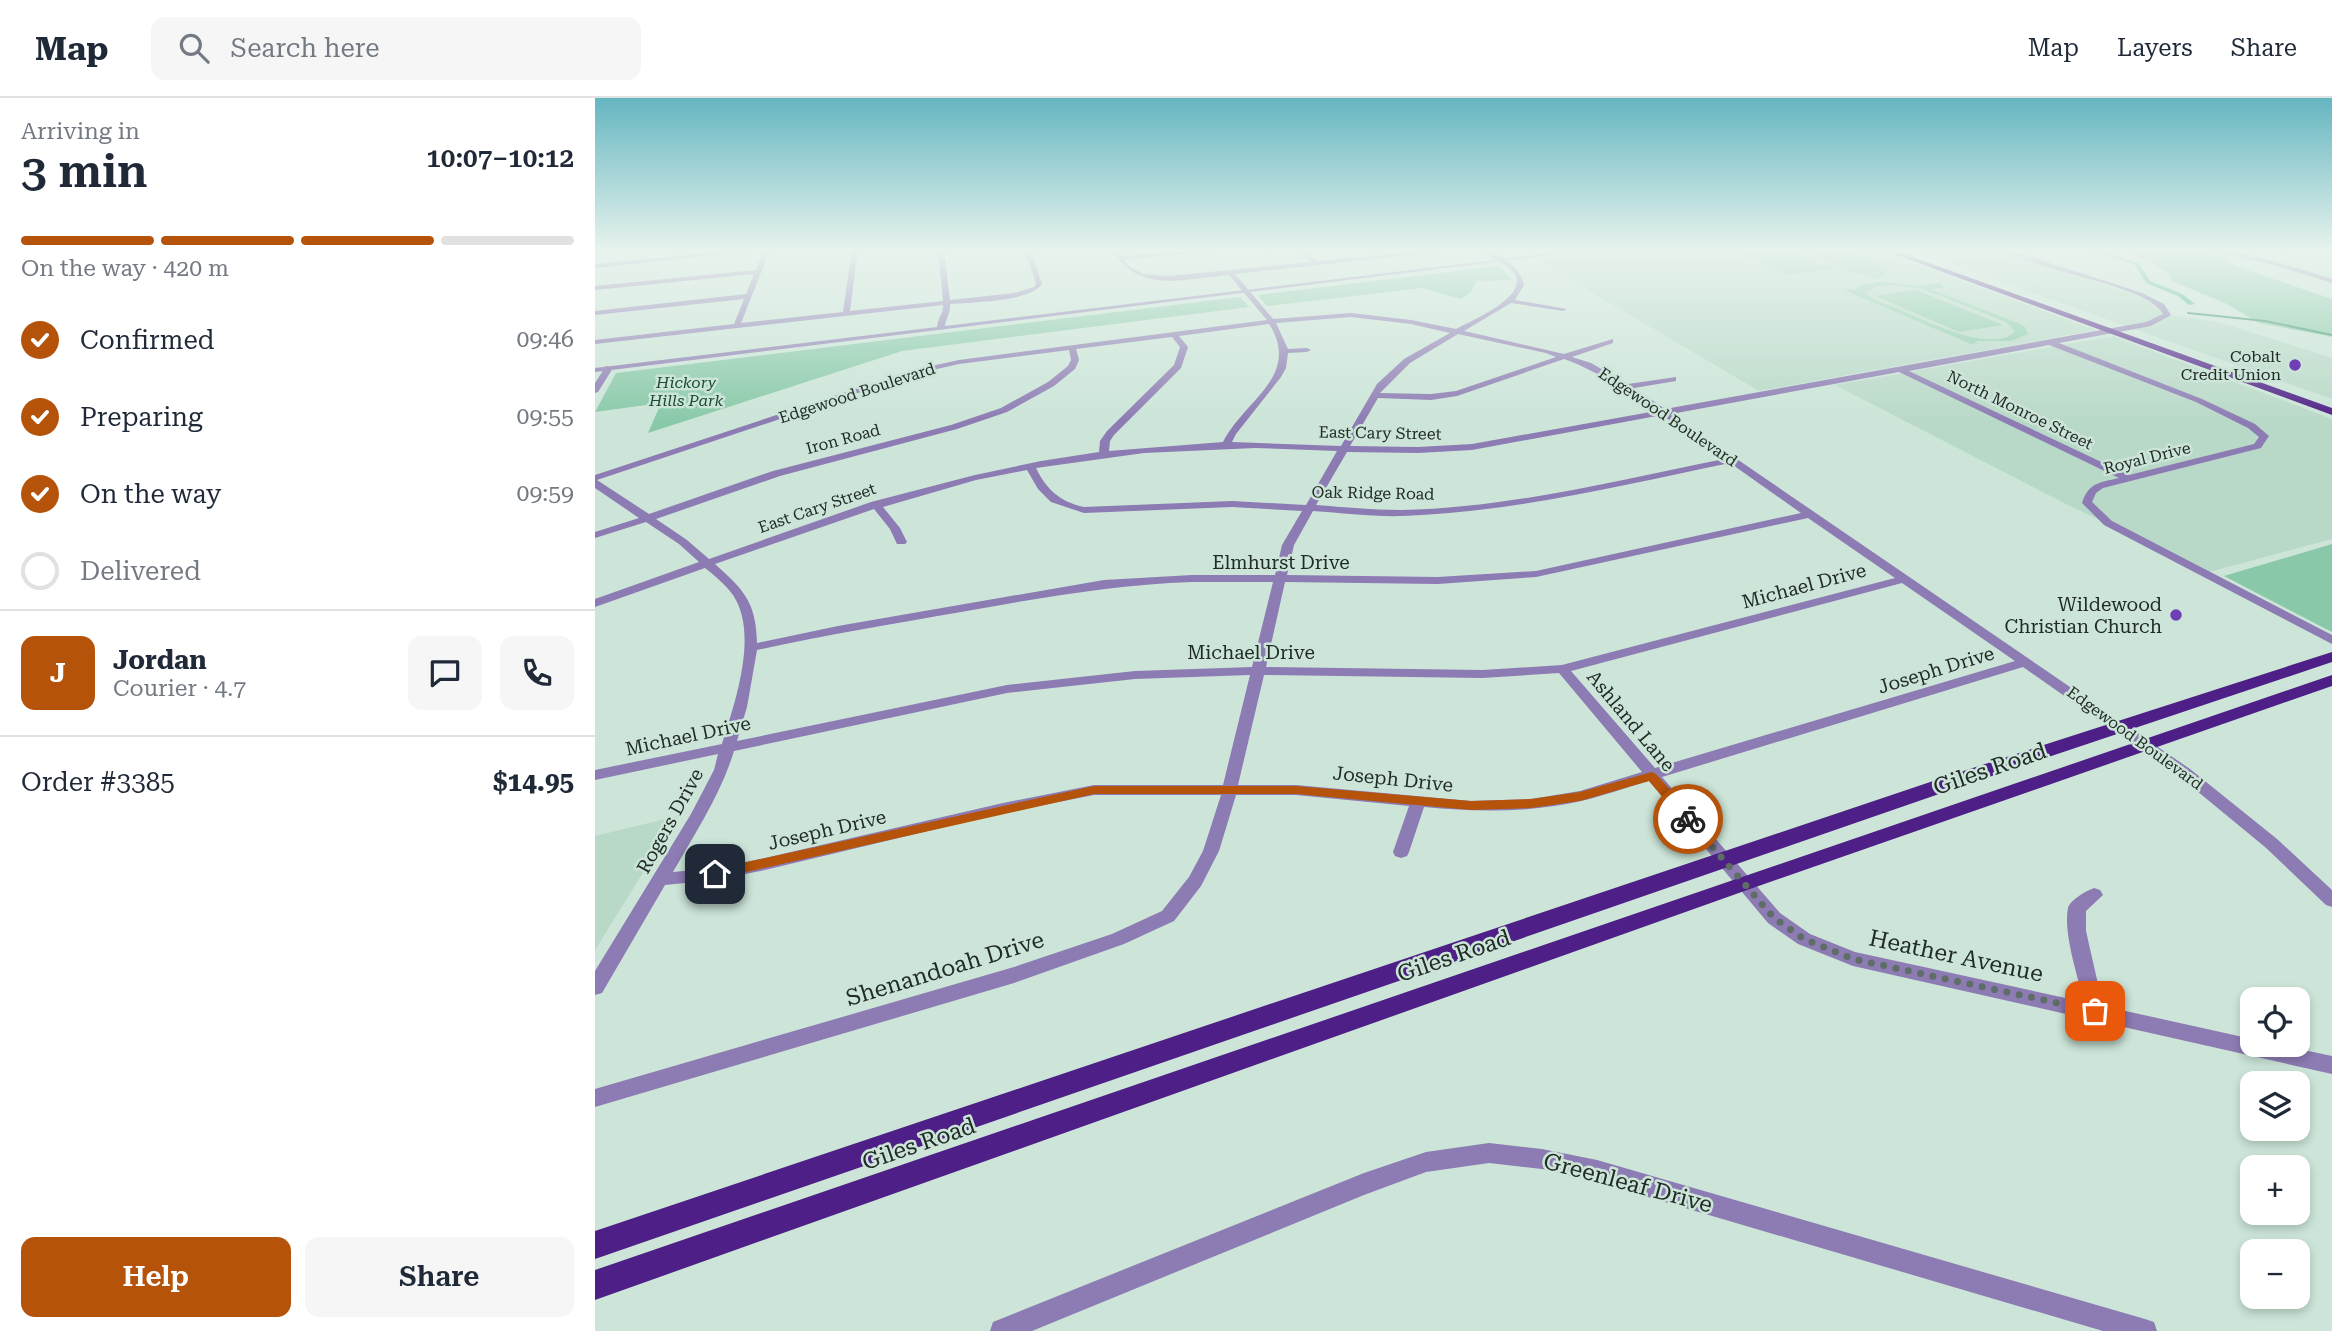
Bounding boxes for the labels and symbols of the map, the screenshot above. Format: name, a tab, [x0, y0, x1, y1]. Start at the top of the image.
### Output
place label: Cobalt Credit Union	[2181, 347, 2281, 384]
marker: Cobalt Credit Union	[2287, 357, 2303, 373]
street label: Edgewood Boulevard	[776, 359, 938, 427]
street label: Edgewood Boulevard	[1595, 363, 1741, 471]
street label: North Monroe Street	[1944, 366, 2096, 454]
park label: Hickory Hills Park	[648, 373, 723, 410]
street label: Iron Road	[804, 420, 882, 458]
street label: East Cary Street	[1318, 422, 1442, 444]
street label: Royal Drive	[2102, 438, 2193, 478]
street label: East Cary Street	[756, 479, 878, 537]
street label: Oak Ridge Road	[1311, 482, 1435, 504]
street label: Elmhurst Drive	[1212, 551, 1350, 574]
street label: Michael Drive	[1739, 558, 1869, 614]
place label: Wildewood Christian Church	[2005, 593, 2162, 638]
marker: Wildewood Christian Church	[2168, 607, 2184, 623]
street label: Michael Drive	[1187, 641, 1315, 664]
street label: Joseph Drive	[1875, 641, 1997, 699]
street label: Ashland Lane	[1582, 666, 1680, 776]
street label: Edgewood Boulevard	[2063, 682, 2207, 794]
street label: Michael Drive	[623, 711, 753, 761]
street label: Giles Road	[1930, 737, 2050, 801]
street label: Joseph Drive	[1332, 761, 1454, 797]
street label: Rogers Drive	[632, 764, 708, 878]
courier	[1653, 784, 1723, 854]
street label: Joseph Drive	[766, 805, 888, 855]
pin	[685, 844, 745, 904]
street label: Giles Road	[1394, 924, 1514, 988]
street label: Heather Avenue	[1866, 924, 2046, 988]
street label: Shenandoah Drive	[843, 926, 1047, 1012]
pin	[2065, 981, 2125, 1041]
street label: Giles Road	[859, 1112, 979, 1176]
street label: Greenleaf Drive	[1541, 1147, 1715, 1219]

